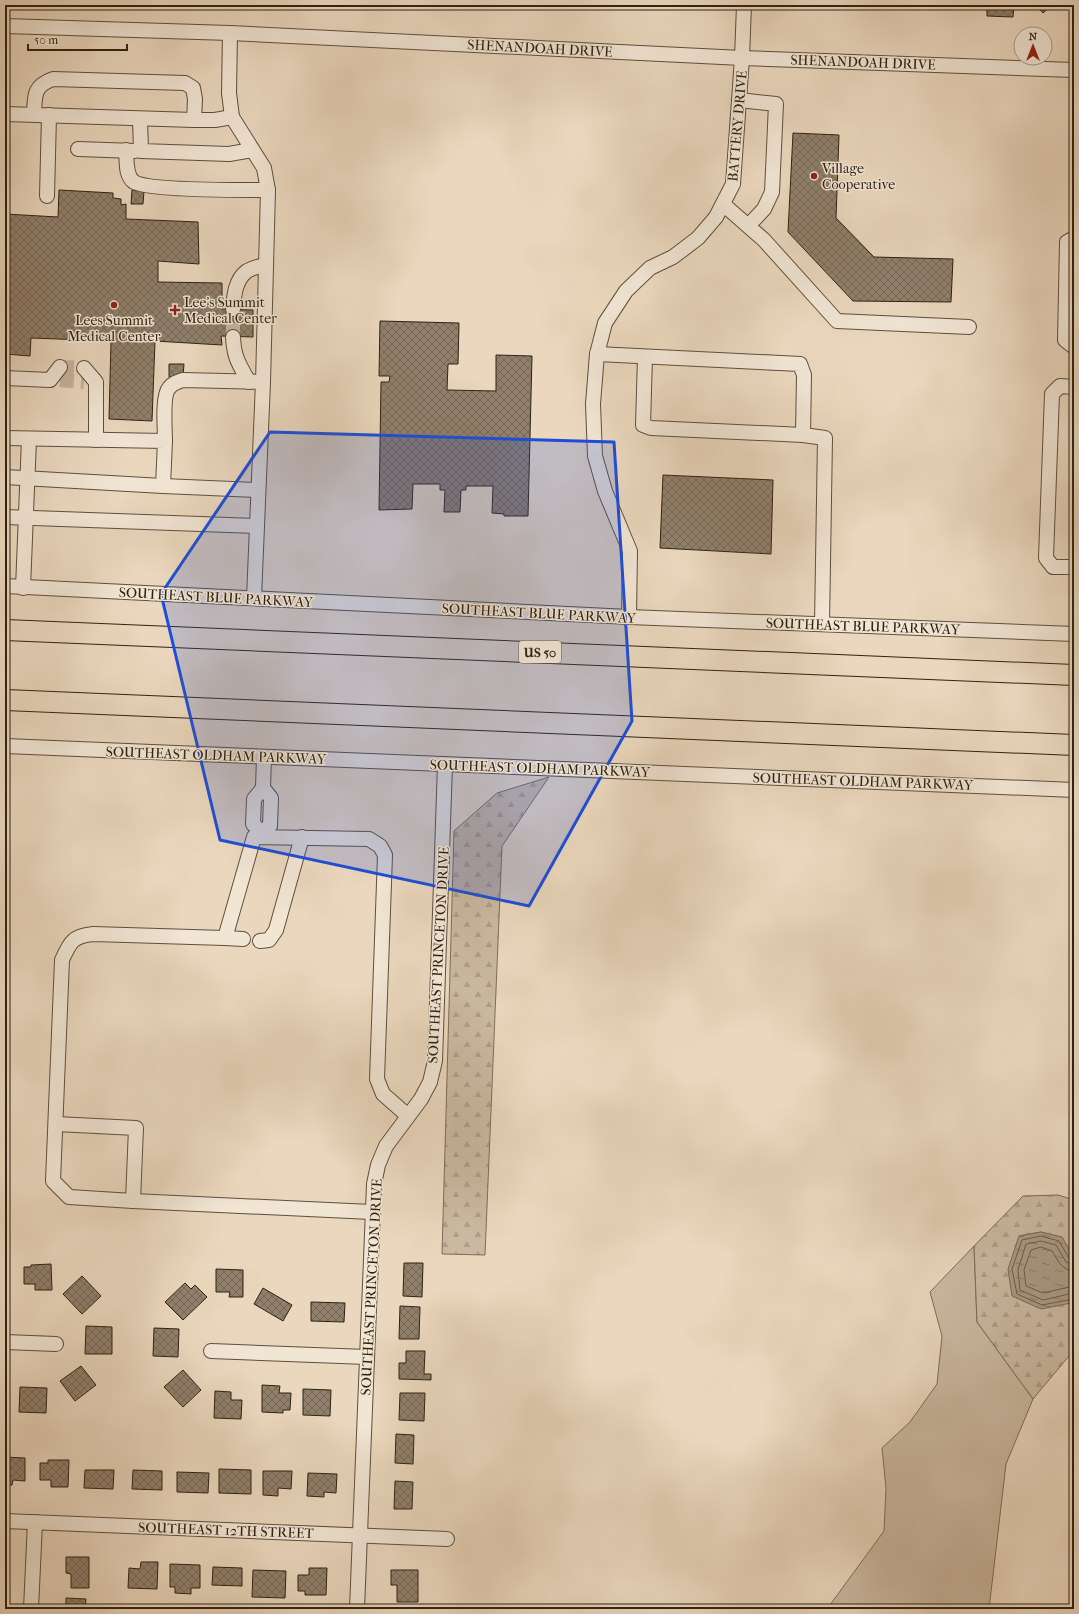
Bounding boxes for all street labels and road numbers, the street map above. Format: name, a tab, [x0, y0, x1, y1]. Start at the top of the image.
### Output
street label: SHENANDOAH DRIVE	[467, 36, 614, 61]
street label: SHENANDOAH DRIVE	[790, 51, 936, 74]
street label: BATTERY DRIVE	[724, 69, 751, 182]
street label: SOUTHEAST BLUE PARKWAY	[118, 584, 314, 611]
street label: SOUTHEAST BLUE PARKWAY	[441, 600, 637, 627]
street label: SOUTHEAST BLUE PARKWAY	[765, 615, 961, 638]
road number: US 50	[519, 641, 561, 663]
street label: SOUTHEAST OLDHAM PARKWAY	[105, 743, 327, 768]
street label: SOUTHEAST OLDHAM PARKWAY	[429, 756, 651, 781]
street label: SOUTHEAST OLDHAM PARKWAY	[752, 769, 974, 794]
street label: SOUTHEAST PRINCETON DRIVE	[424, 846, 453, 1064]
street label: SOUTHEAST PRINCETON DRIVE	[357, 1178, 386, 1396]
street label: SOUTHEAST 12TH STREET	[138, 1519, 315, 1542]

